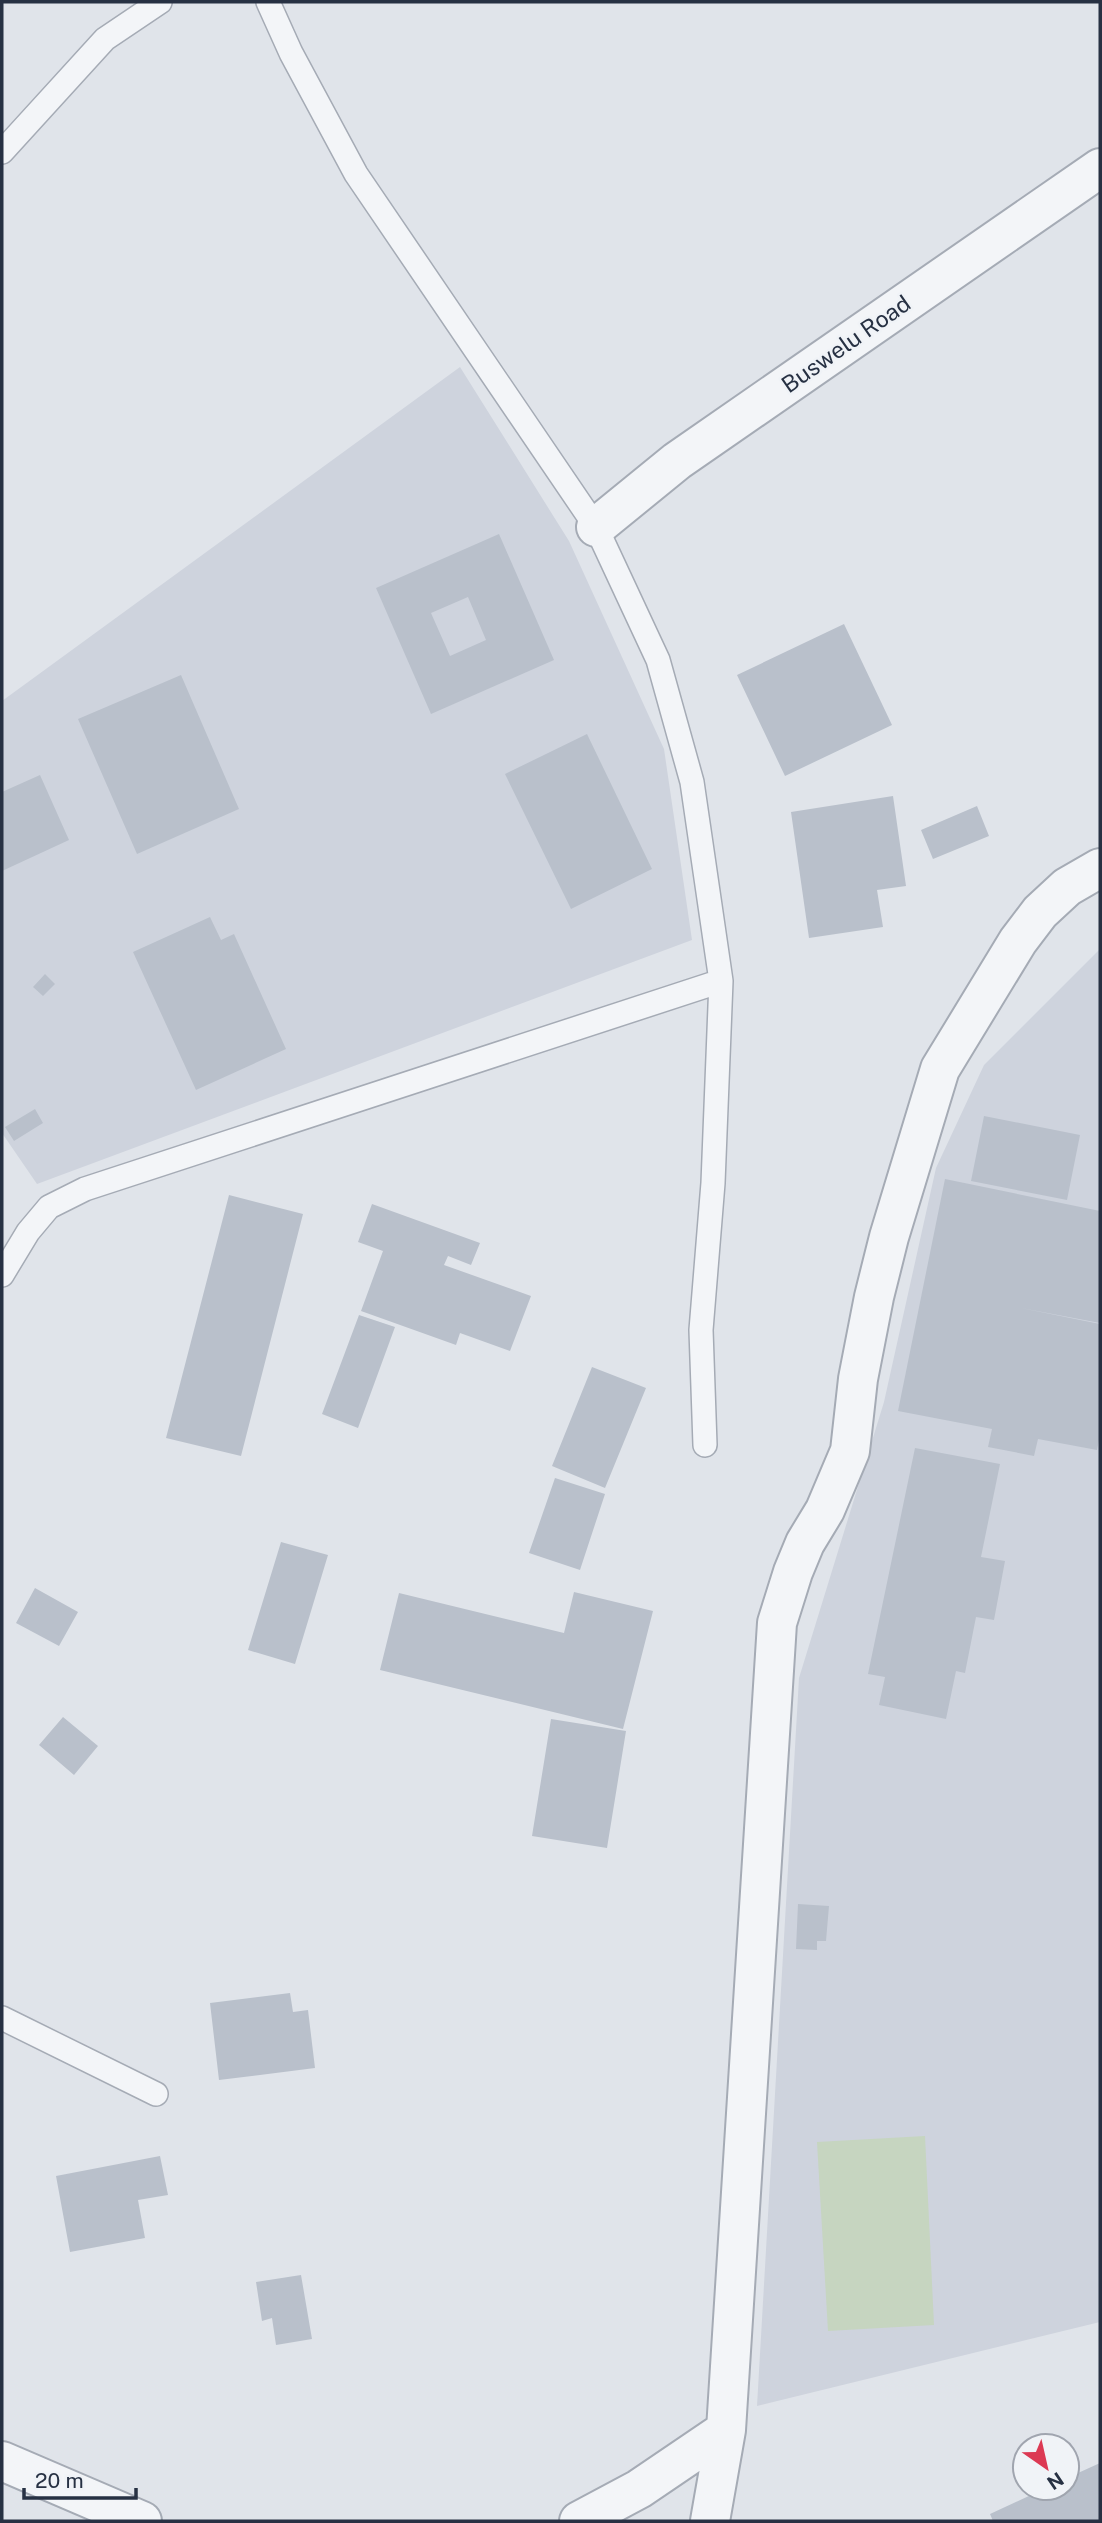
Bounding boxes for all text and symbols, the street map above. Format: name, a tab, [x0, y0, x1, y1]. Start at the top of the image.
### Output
street label: Buswelu Road	[776, 289, 915, 398]
north arrow	[1011, 2432, 1081, 2502]
scale bar	[24, 2456, 136, 2500]
text: 20 m	[35, 2468, 84, 2493]
text: N	[1043, 2468, 1068, 2494]

